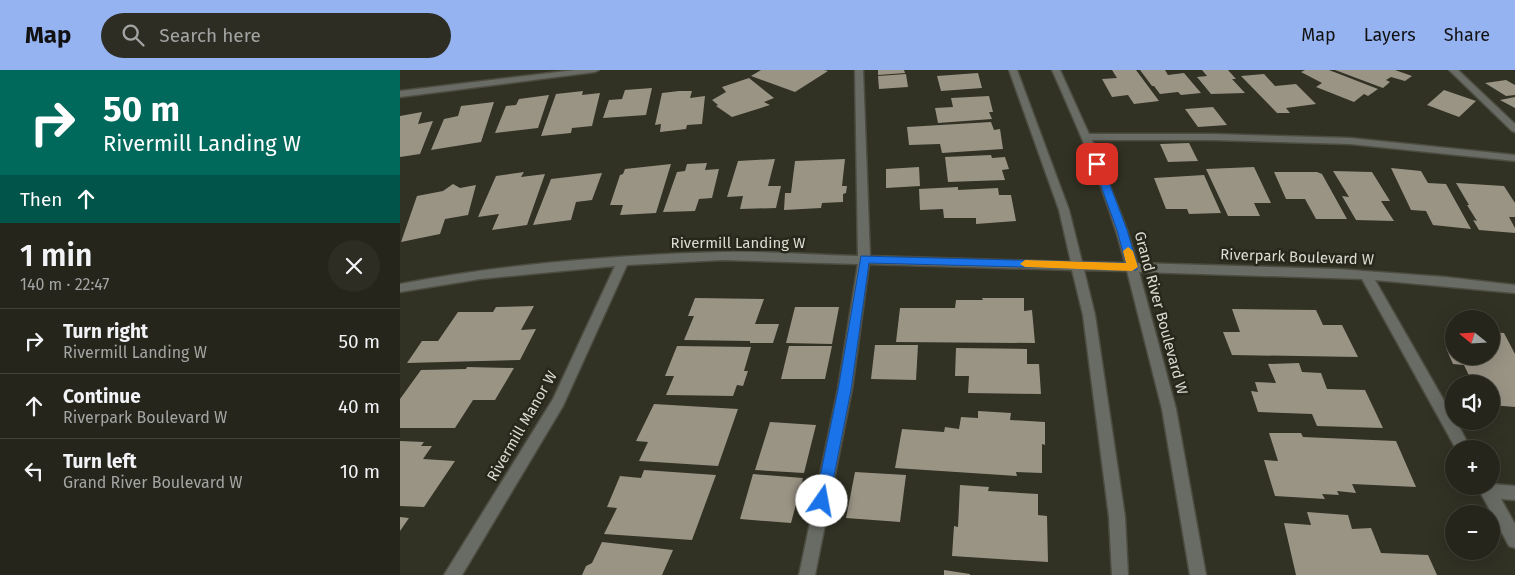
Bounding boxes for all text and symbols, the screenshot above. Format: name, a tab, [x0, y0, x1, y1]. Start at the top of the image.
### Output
search box	[101, 13, 451, 58]
text: Map	[25, 21, 71, 49]
icon: search	[119, 21, 147, 49]
text: Search here	[159, 24, 261, 47]
text: Map	[1301, 24, 1336, 46]
text: Layers	[1364, 24, 1416, 46]
text: Share	[1444, 24, 1490, 46]
text: 50 m	[103, 88, 180, 130]
icon: right	[20, 90, 85, 155]
text: Rivermill Landing W	[103, 130, 301, 157]
pin	[1076, 143, 1118, 185]
icon: arrive	[1083, 150, 1111, 178]
icon: ahead	[72, 185, 100, 213]
text: Then	[20, 188, 62, 211]
street label: Grand River Boulevard W	[1131, 229, 1192, 397]
street label: Rivermill Landing W	[671, 234, 806, 252]
text: 1 min	[20, 238, 92, 274]
button: close	[328, 240, 380, 292]
street label: Riverpark Boulevard W	[1220, 245, 1375, 269]
text: 140 m · 22:47	[20, 275, 109, 294]
north arrow	[1445, 310, 1500, 365]
map controls	[1445, 310, 1500, 560]
text: Turn right	[63, 320, 148, 343]
icon: right	[20, 327, 48, 355]
text: 50 m	[339, 330, 380, 353]
text: Rivermill Landing W	[63, 343, 207, 362]
street label: Rivermill Manor W	[483, 367, 561, 484]
button: sound	[1445, 375, 1500, 430]
text: Continue	[63, 385, 141, 408]
icon: ahead	[20, 392, 48, 420]
text: 40 m	[338, 395, 380, 418]
text: Riverpark Boulevard W	[63, 408, 227, 427]
button: +	[1445, 440, 1500, 495]
text: Turn left	[63, 450, 137, 473]
icon: left	[20, 457, 48, 485]
text: 10 m	[340, 460, 380, 483]
text: Grand River Boulevard W	[63, 473, 242, 492]
position arrow	[795, 474, 847, 526]
button: −	[1445, 505, 1500, 560]

